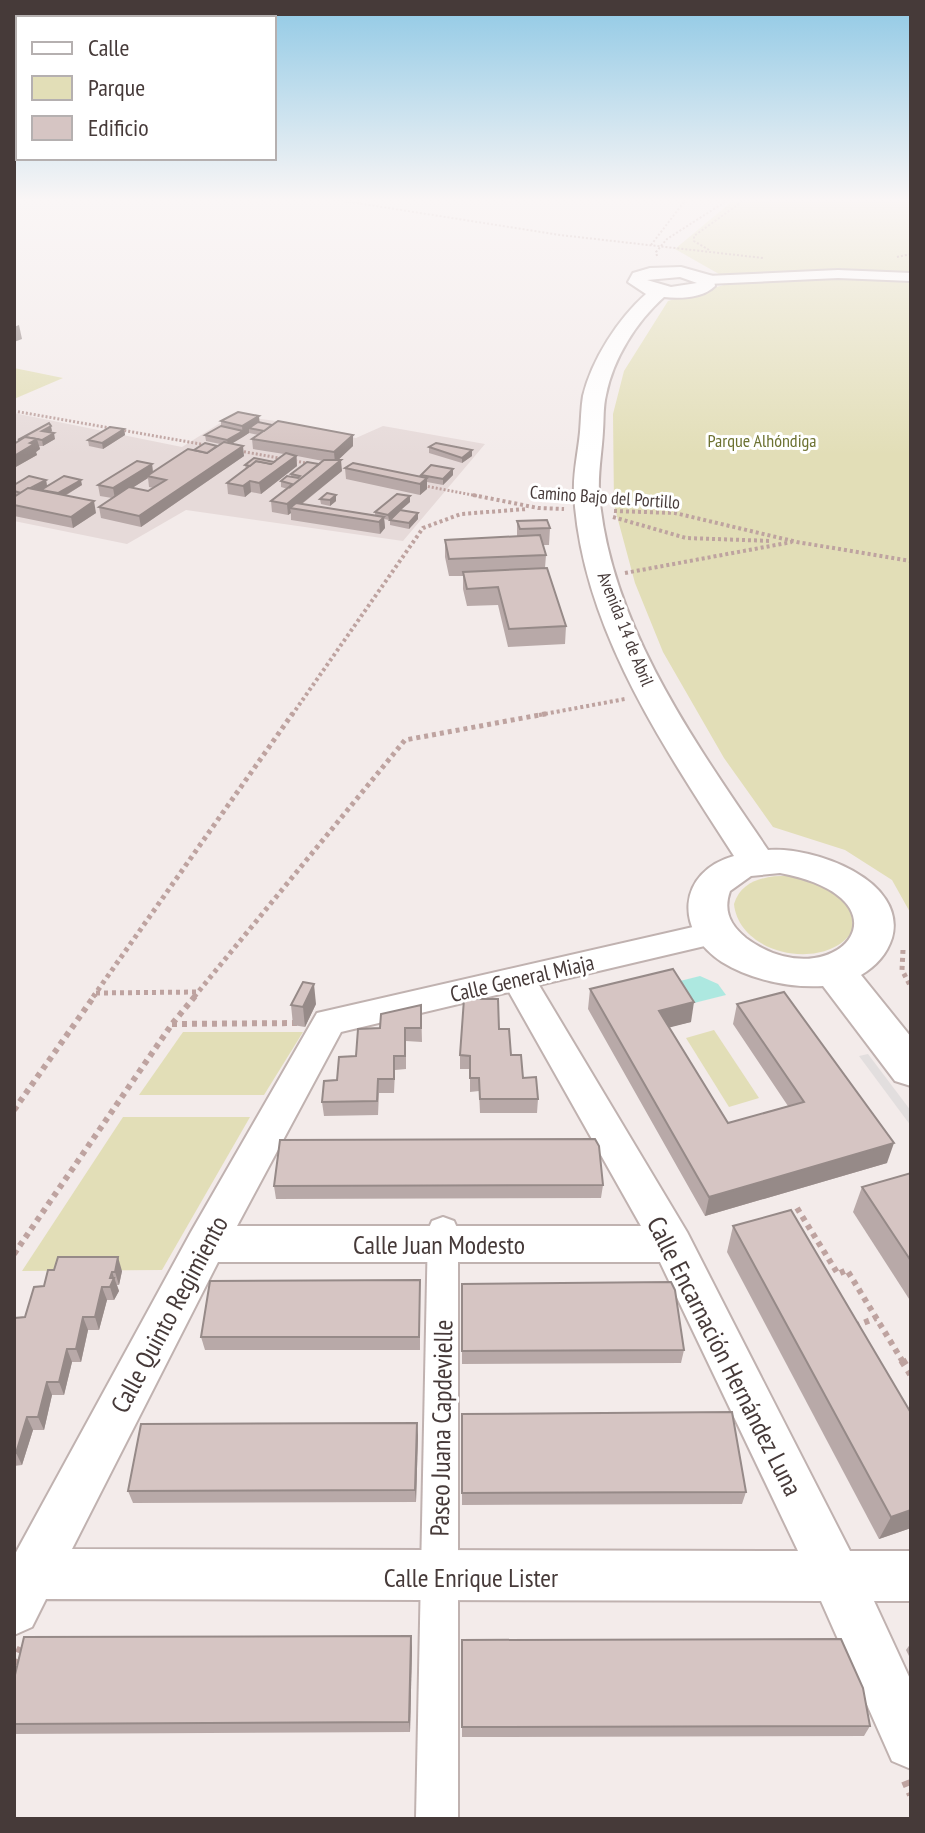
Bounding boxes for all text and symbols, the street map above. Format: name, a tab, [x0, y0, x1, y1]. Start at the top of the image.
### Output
legend	[16, 16, 276, 160]
text: Calle	[88, 32, 129, 63]
text: Parque	[88, 72, 145, 103]
text: Edificio	[88, 112, 149, 143]
park label: Parque Alhóndiga	[707, 429, 817, 452]
street label: Camino Bajo del Portillo	[529, 480, 681, 514]
street label: Avenida 14 de Abril	[593, 569, 660, 690]
street label: Calle General Miaja	[447, 948, 597, 1008]
street label: Calle Quinto Regimiento	[103, 1210, 235, 1418]
street label: Calle Encarnación Hernández Luna	[640, 1211, 810, 1501]
street label: Calle Juan Modesto	[353, 1228, 525, 1261]
street label: Paseo Juana Capdevielle	[423, 1319, 459, 1537]
street label: Calle Enrique Lister	[384, 1561, 558, 1594]

